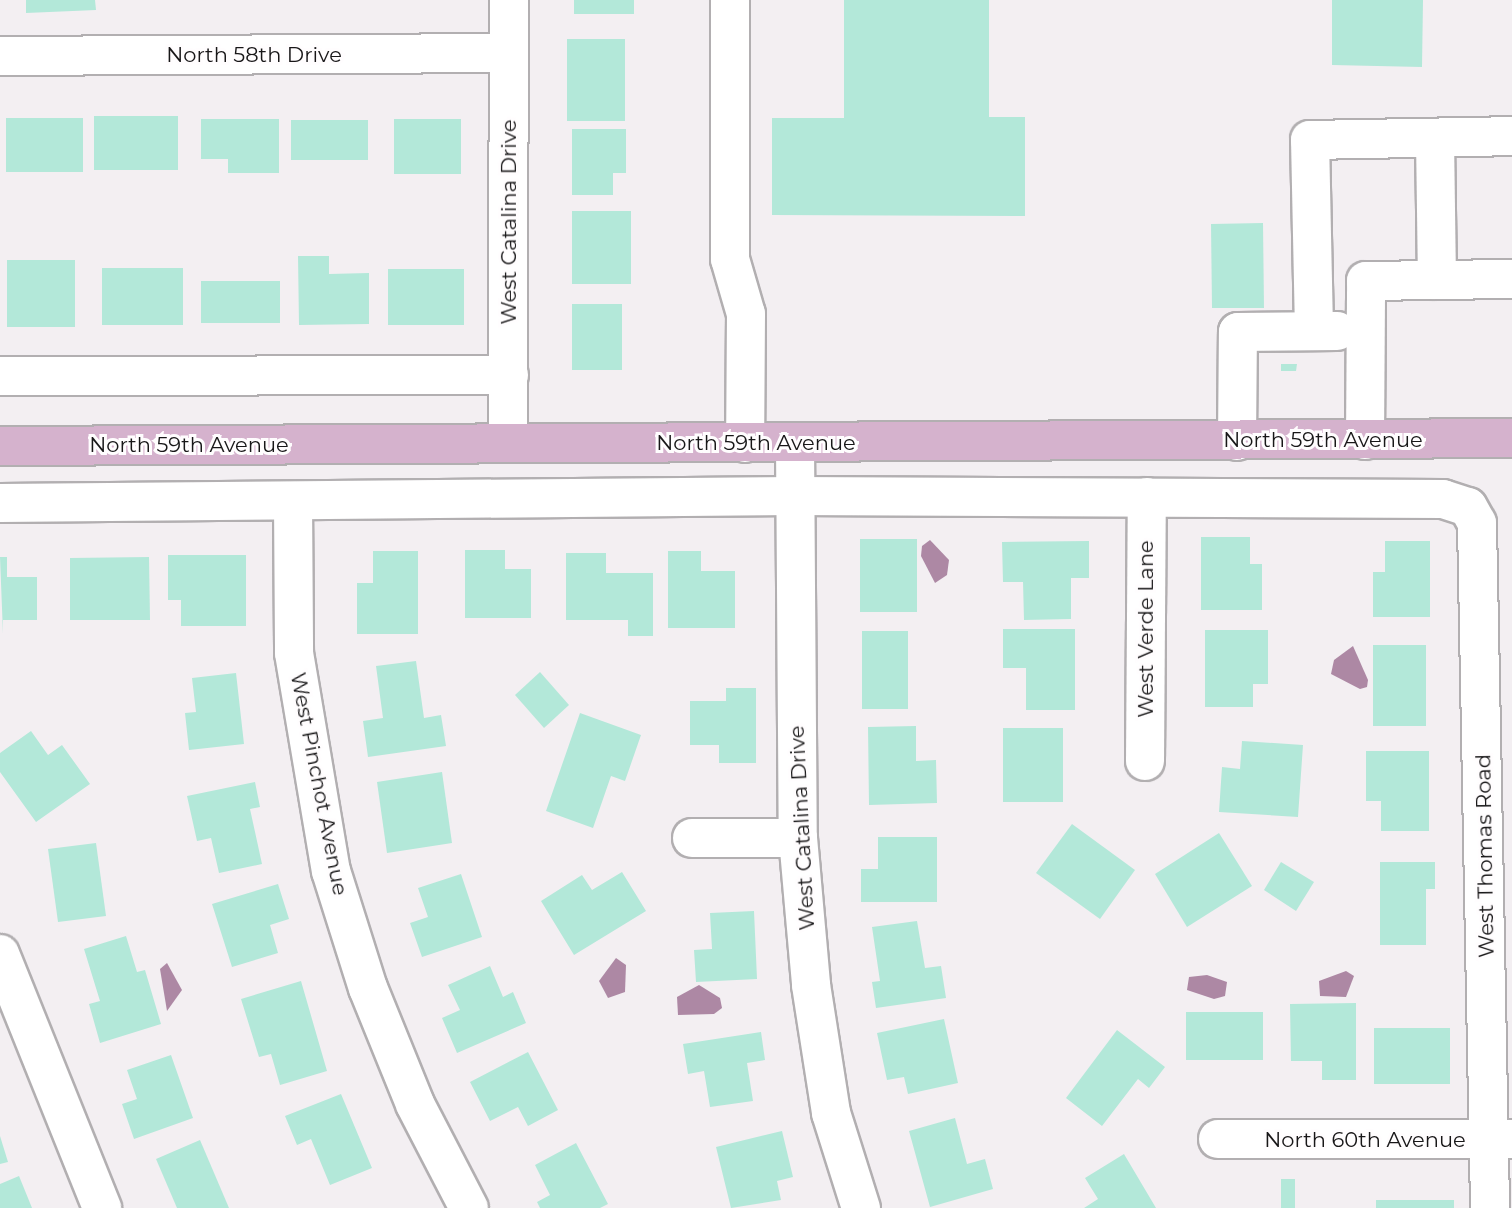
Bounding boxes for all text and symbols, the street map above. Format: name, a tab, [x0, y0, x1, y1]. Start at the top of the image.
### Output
street label: North 58th Drive	[166, 42, 342, 68]
street label: West Catalina Drive	[496, 119, 522, 325]
street label: North 59th Avenue	[1223, 427, 1423, 453]
street label: North 59th Avenue	[656, 430, 856, 456]
street label: North 59th Avenue	[89, 432, 289, 458]
street label: West Verde Lane	[1133, 540, 1159, 718]
street label: West Pinchot Avenue	[285, 670, 353, 898]
street label: West Catalina Drive	[784, 725, 820, 931]
street label: West Thomas Road	[1471, 754, 1499, 958]
street label: North 60th Avenue	[1264, 1127, 1466, 1153]

